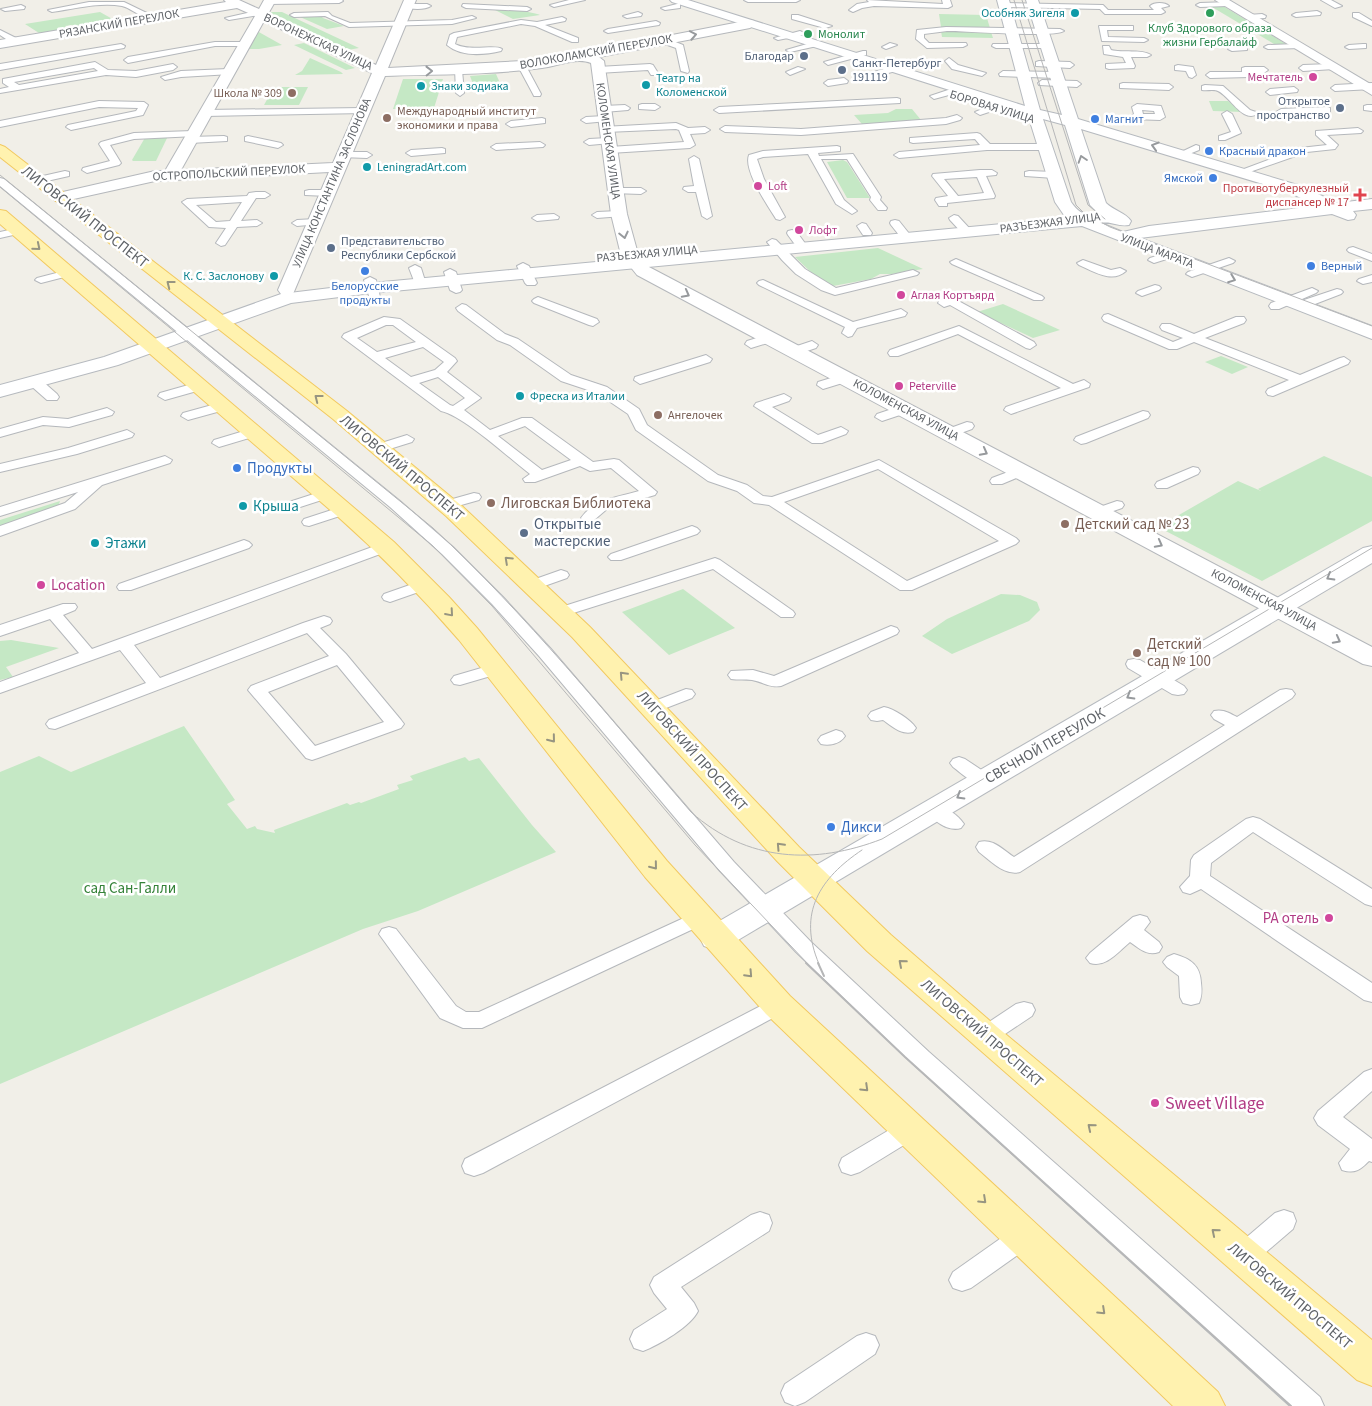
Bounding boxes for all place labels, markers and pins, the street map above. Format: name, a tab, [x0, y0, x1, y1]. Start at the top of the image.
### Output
place label: Особняк Зигеля	[981, 5, 1065, 22]
marker: Особняк Зигеля	[1069, 7, 1081, 19]
marker: Клуб Здорового образа жизни Гербалайф	[1204, 7, 1216, 19]
place label: Клуб Здорового образа жизни Гербалайф	[1148, 20, 1272, 51]
place label: Монолит	[818, 26, 866, 43]
marker: Монолит	[802, 28, 814, 40]
place label: Благодар	[745, 48, 794, 65]
marker: Благодар	[798, 50, 810, 62]
place label: Санкт-Петербург 191119	[852, 55, 942, 86]
marker: Санкт-Петербург 191119	[836, 64, 848, 76]
place label: Мечтатель	[1247, 69, 1303, 86]
place label: Театр на Коломенской	[656, 70, 727, 101]
marker: Мечтатель	[1307, 71, 1319, 83]
place label: Знаки зодиака	[431, 78, 509, 95]
marker: Театр на Коломенской	[640, 79, 652, 91]
marker: Знаки зодиака	[415, 80, 427, 92]
place label: Школа № 309	[213, 85, 282, 102]
marker: Школа № 309	[286, 87, 298, 99]
place label: Открытое пространство	[1257, 93, 1330, 124]
marker: Открытое пространство	[1334, 102, 1346, 114]
place label: Международный институт экономики и права	[397, 103, 537, 134]
place label: Магнит	[1105, 111, 1144, 128]
marker: Международный институт экономики и права	[381, 112, 393, 124]
marker: Магнит	[1089, 113, 1101, 125]
place label: Красный дракон	[1219, 143, 1306, 160]
marker: Красный дракон	[1203, 145, 1215, 157]
place label: LeningradArt.com	[377, 159, 467, 176]
marker: LeningradArt.com	[361, 161, 373, 173]
place label: Ямской	[1164, 170, 1203, 187]
marker: Ямской	[1207, 172, 1219, 184]
place label: Loft	[768, 178, 787, 195]
marker: Loft	[752, 180, 764, 192]
place label: Противотуберкулезный диспансер № 17	[1223, 180, 1349, 211]
marker: Противотуберкулезный диспансер № 17	[1353, 188, 1367, 202]
place label: Лофт	[809, 222, 838, 239]
marker: Лофт	[793, 224, 805, 236]
place label: Представительство Республики Сербской	[341, 233, 456, 264]
marker: Представительство Республики Сербской	[325, 242, 337, 254]
place label: Верный	[1321, 258, 1362, 275]
marker: Верный	[1305, 260, 1317, 272]
marker: Белорусские продукты	[359, 265, 371, 277]
place label: К. С. Заслонову	[183, 268, 264, 285]
marker: К. С. Заслонову	[268, 270, 280, 282]
place label: Белорусские продукты	[331, 278, 399, 309]
place label: Аглая Кортъярд	[911, 287, 995, 304]
marker: Аглая Кортъярд	[895, 289, 907, 301]
place label: Peterville	[909, 378, 956, 395]
marker: Peterville	[893, 380, 905, 392]
place label: Фреска из Италии	[530, 388, 625, 405]
marker: Фреска из Италии	[514, 390, 526, 402]
place label: Ангелочек	[668, 407, 723, 424]
marker: Ангелочек	[652, 409, 664, 421]
place label: Продукты	[247, 458, 312, 479]
marker: Продукты	[231, 462, 243, 474]
place label: Лиговская Библиотека	[501, 493, 651, 514]
place label: Крыша	[253, 496, 299, 517]
marker: Лиговская Библиотека	[485, 497, 497, 509]
marker: Крыша	[237, 500, 249, 512]
place label: Открытые мастерские	[534, 514, 610, 552]
place label: Детский сад № 23	[1075, 514, 1189, 535]
marker: Детский сад № 23	[1059, 518, 1071, 530]
marker: Открытые мастерские	[518, 527, 530, 539]
place label: Этажи	[105, 533, 147, 554]
marker: Этажи	[89, 537, 101, 549]
place label: Location	[51, 575, 105, 596]
marker: Location	[35, 579, 47, 591]
place label: Детский сад № 100	[1147, 634, 1211, 672]
marker: Детский сад № 100	[1131, 647, 1143, 659]
place label: Дикси	[841, 817, 882, 838]
marker: Дикси	[825, 821, 837, 833]
place label: РА отель	[1263, 908, 1319, 929]
marker: РА отель	[1323, 912, 1335, 924]
place label: Sweet Village	[1165, 1091, 1265, 1116]
marker: Sweet Village	[1149, 1097, 1161, 1109]

